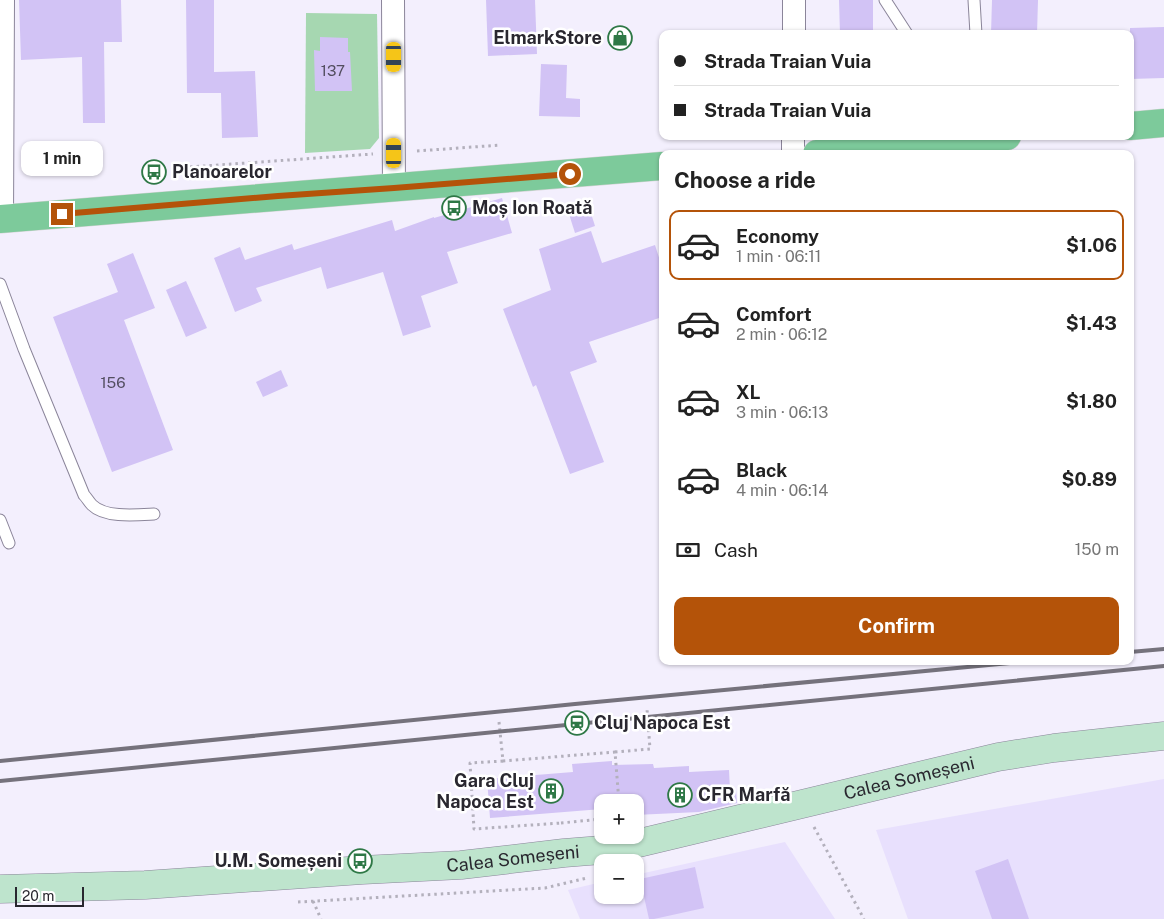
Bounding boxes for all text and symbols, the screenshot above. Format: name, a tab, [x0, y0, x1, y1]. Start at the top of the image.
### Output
shop icon: ElmarkStore	[607, 25, 633, 51]
place label: ElmarkStore	[493, 27, 602, 48]
car	[386, 42, 401, 72]
text: Strada Traian Vuia	[704, 50, 871, 72]
house number: 137	[321, 62, 345, 79]
text: Strada Traian Vuia	[704, 99, 871, 121]
car	[386, 138, 401, 168]
callout: 1 min	[21, 142, 103, 176]
text: 1 min	[43, 149, 81, 168]
bus stop icon: Planoarelor	[141, 159, 167, 185]
place label: Planoarelor	[172, 161, 272, 182]
route start	[559, 163, 581, 185]
text: Choose a ride	[674, 167, 816, 193]
bus stop icon: Moș Ion Roată	[441, 195, 467, 221]
place label: Moș Ion Roată	[472, 197, 592, 218]
route end	[51, 203, 73, 225]
icon: car	[676, 223, 721, 268]
text: Economy	[736, 225, 819, 247]
text: $1.06	[1066, 234, 1117, 256]
text: 1 min · 06:11	[736, 247, 821, 266]
icon: car	[676, 301, 721, 346]
text: Comfort	[736, 303, 812, 325]
text: $1.43	[1066, 312, 1117, 334]
text: 2 min · 06:12	[736, 325, 827, 344]
house number: 156	[100, 374, 126, 391]
icon: car	[676, 379, 721, 424]
text: XL	[736, 381, 761, 403]
text: $1.80	[1066, 390, 1117, 412]
text: 3 min · 06:13	[736, 403, 828, 422]
icon: car	[676, 457, 721, 502]
text: Black	[736, 459, 787, 481]
text: $0.89	[1061, 468, 1117, 490]
text: 4 min · 06:14	[736, 481, 828, 500]
icon: cash	[674, 536, 702, 564]
text: Cash	[714, 539, 758, 561]
text: 150 m	[1075, 540, 1119, 559]
button: Confirm	[674, 597, 1119, 655]
station icon: Cluj Napoca Est	[564, 710, 590, 736]
place label: Cluj Napoca Est	[594, 712, 731, 733]
street label: Calea Someșeni	[841, 752, 977, 804]
place label: Gara Cluj Napoca Est	[436, 770, 534, 812]
building icon: Gara Cluj Napoca Est	[538, 778, 564, 804]
building icon: CFR Marfă	[667, 782, 693, 808]
place label: CFR Marfă	[698, 784, 791, 805]
map controls	[594, 794, 644, 904]
button: +	[594, 794, 644, 844]
street label: Calea Someșeni	[446, 841, 580, 876]
bus stop icon: U.M. Someșeni	[347, 848, 373, 874]
place label: U.M. Someșeni	[214, 850, 342, 871]
button: −	[594, 854, 644, 904]
scale bar	[15, 884, 84, 907]
text: 20 m	[22, 888, 54, 904]

